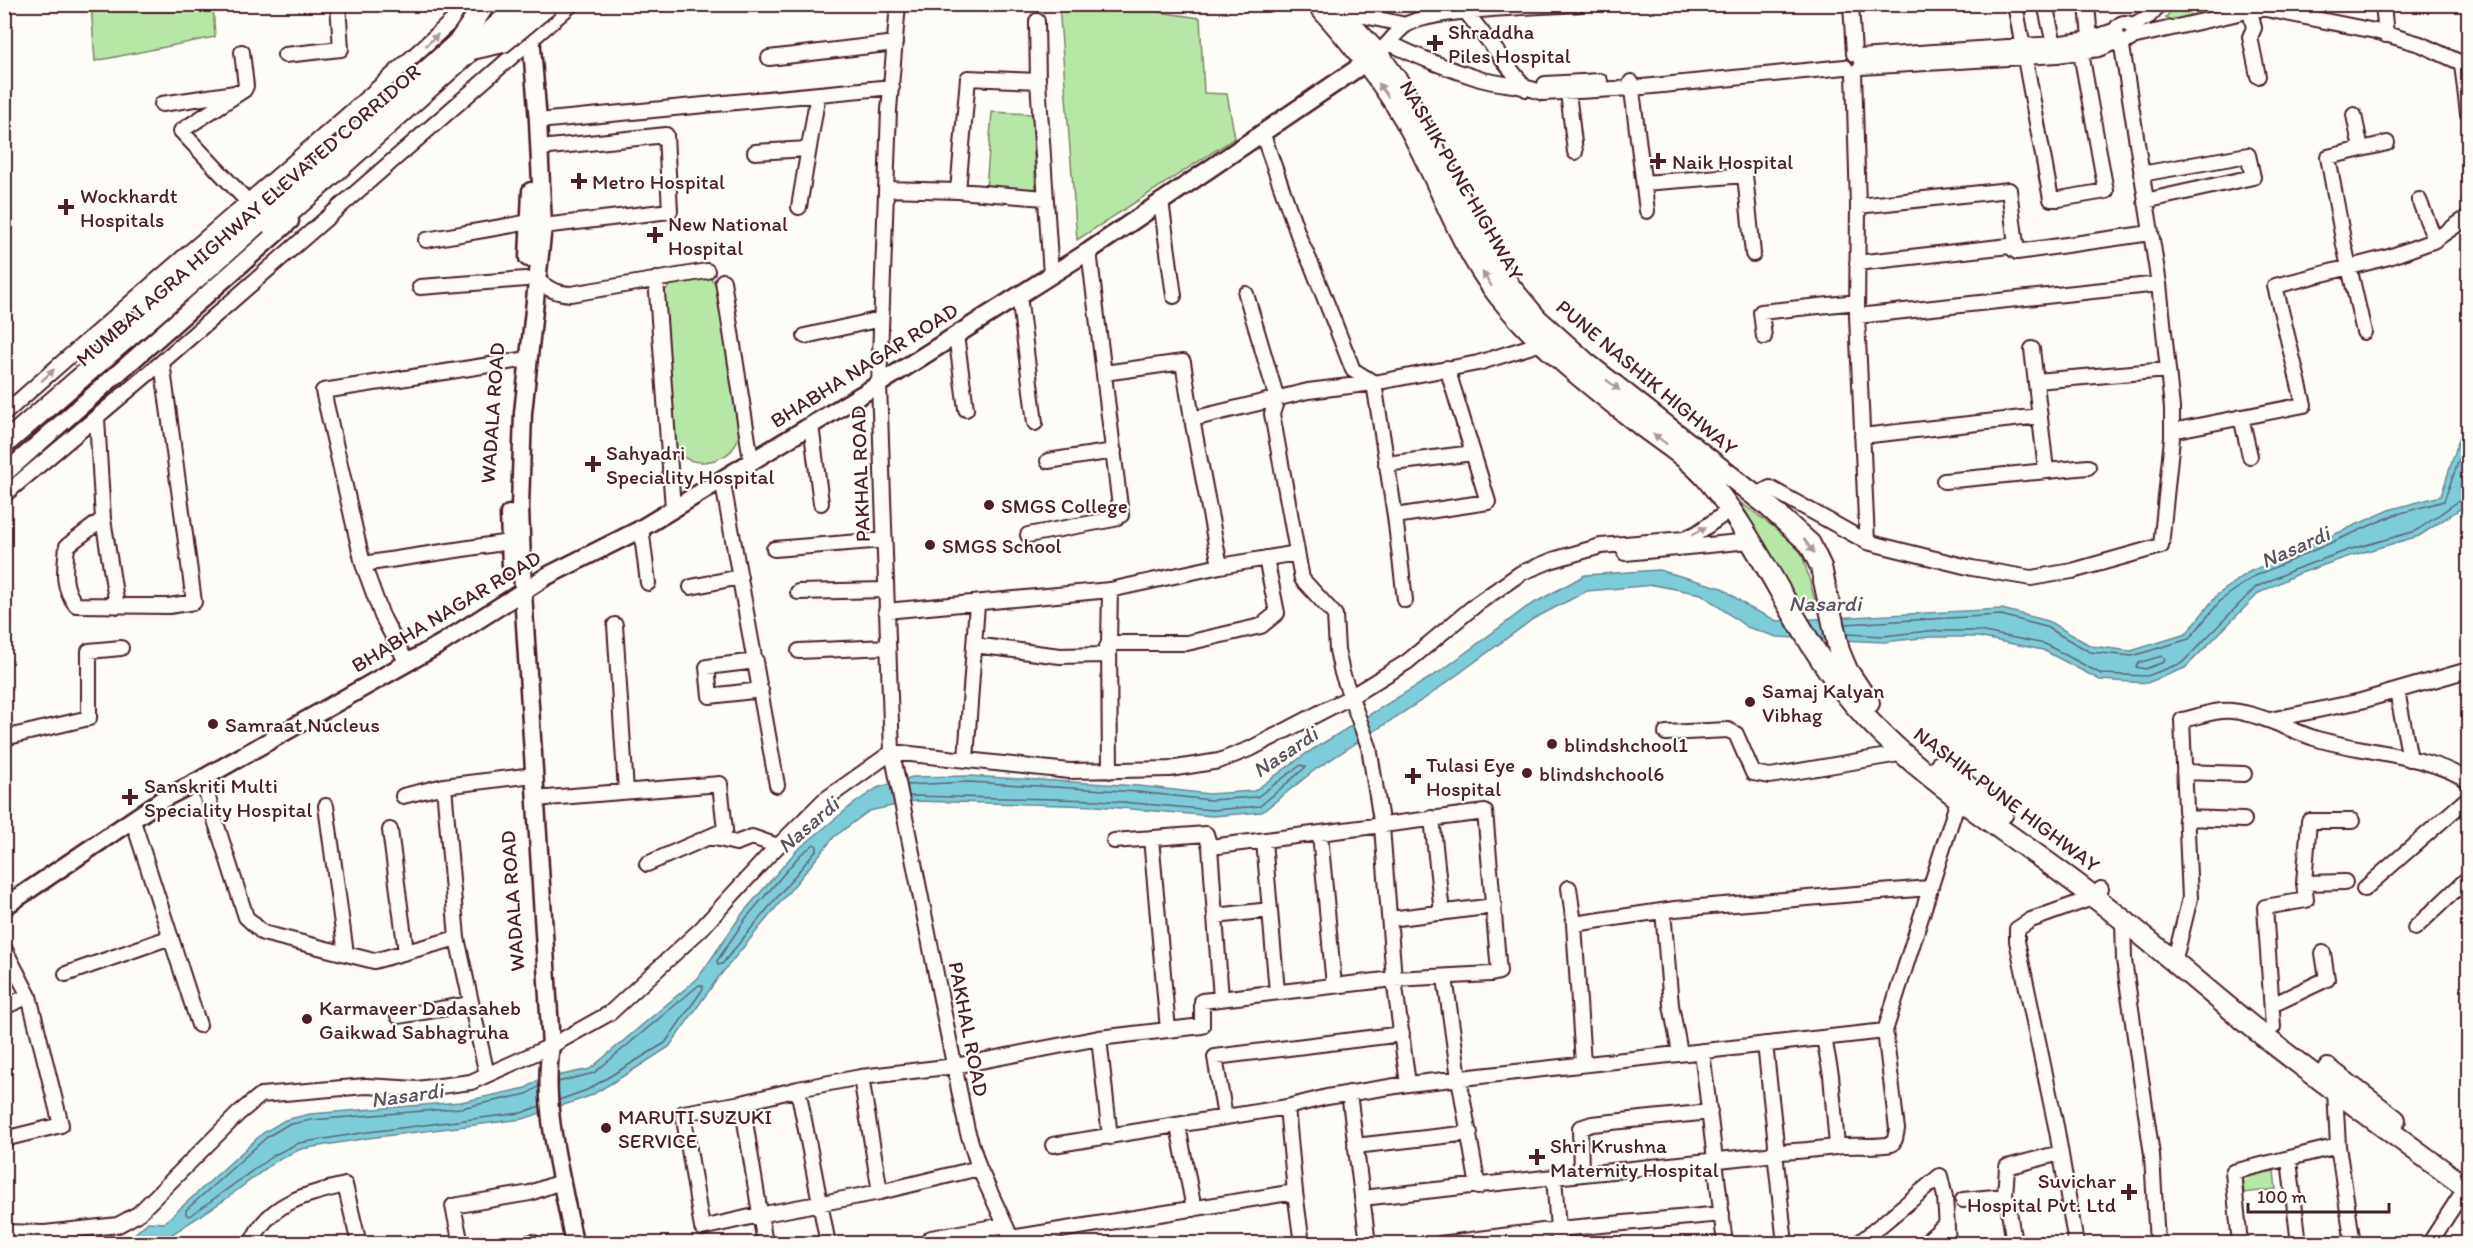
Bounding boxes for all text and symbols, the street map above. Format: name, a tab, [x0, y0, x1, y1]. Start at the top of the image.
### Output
place label: Shraddha Piles Hospital	[1448, 19, 1571, 68]
one-way arrow	[425, 33, 440, 47]
marker: Shraddha Piles Hospital	[1426, 34, 1444, 52]
street label: MUMBAI AGRA HIGHWAY ELEVATED CORRIDOR	[71, 58, 425, 372]
street label: NASHIK PUNE HIGHWAY	[1395, 76, 1529, 284]
one-way arrow	[1377, 82, 1389, 98]
place label: Naik Hospital	[1672, 149, 1793, 174]
marker: Naik Hospital	[1649, 152, 1667, 170]
place label: Metro Hospital	[592, 169, 725, 194]
marker: Metro Hospital	[570, 172, 588, 190]
place label: Wockhardt Hospitals	[80, 183, 178, 232]
marker: Wockhardt Hospitals	[57, 198, 75, 216]
place label: New National Hospital	[668, 211, 788, 260]
marker: New National Hospital	[646, 226, 664, 244]
one-way arrow	[1482, 270, 1493, 287]
street label: PUNE NASHIK HIGHWAY	[1551, 294, 1743, 460]
street label: BHABHA NAGAR ROAD	[766, 297, 963, 433]
street label: WADALA ROAD	[475, 342, 509, 484]
one-way arrow	[40, 369, 55, 382]
one-way arrow	[1606, 378, 1621, 390]
street label: PAKHAL ROAD	[845, 405, 875, 543]
one-way arrow	[1652, 433, 1668, 446]
place label: Sahyadri Speciality Hospital	[606, 440, 774, 489]
marker: Sahyadri Speciality Hospital	[584, 455, 602, 473]
place label: SMGS College	[1001, 493, 1128, 518]
marker: SMGS College	[982, 498, 996, 512]
water label: Nasardi	[2256, 519, 2336, 574]
one-way arrow	[1691, 526, 1708, 536]
place label: SMGS School	[942, 533, 1062, 558]
one-way arrow	[1803, 537, 1815, 553]
marker: SMGS School	[923, 538, 937, 552]
street label: BHABHA NAGAR ROAD	[347, 544, 545, 677]
water label: Nasardi	[1789, 590, 1864, 617]
place label: Samaj Kalyan Vibhag	[1762, 678, 1885, 727]
marker: Samaj Kalyan Vibhag	[1743, 695, 1757, 709]
place label: Samraat Nucleus	[225, 712, 380, 737]
marker: Samraat Nucleus	[206, 717, 220, 731]
water label: Nasardi	[1247, 719, 1325, 784]
street label: NASHIK PUNE HIGHWAY	[1909, 721, 2105, 877]
place label: blindshchool1	[1564, 732, 1688, 757]
marker: blindshchool1	[1545, 737, 1559, 751]
place label: Tulasi Eye Hospital	[1426, 752, 1515, 801]
place label: blindshchool6	[1539, 761, 1664, 786]
marker: blindshchool6	[1520, 766, 1534, 780]
marker: Tulasi Eye Hospital	[1404, 767, 1422, 785]
place label: Sanskriti Multi Speciality Hospital	[144, 773, 312, 822]
marker: Sanskriti Multi Speciality Hospital	[121, 788, 139, 806]
water label: Nasardi	[772, 789, 846, 859]
street label: WADALA ROAD	[495, 830, 529, 972]
street label: PAKHAL ROAD	[944, 960, 994, 1099]
place label: Karmaveer Dadasaheb Gaikwad Sabhagruha	[319, 995, 521, 1044]
marker: Karmaveer Dadasaheb Gaikwad Sabhagruha	[300, 1012, 314, 1026]
water label: Nasardi	[369, 1076, 447, 1113]
place label: MARUTI SUZUKI SERVICE	[618, 1104, 772, 1153]
marker: MARUTI SUZUKI SERVICE	[599, 1121, 613, 1135]
place label: Shri Krushna Maternity Hospital	[1550, 1133, 1719, 1182]
marker: Shri Krushna Maternity Hospital	[1528, 1148, 1546, 1166]
place label: Suvichar Hospital Pvt. Ltd	[1967, 1168, 2117, 1217]
scale bar	[2248, 1176, 2389, 1214]
marker: Suvichar Hospital Pvt. Ltd	[2120, 1183, 2138, 1201]
text: 100 m	[2257, 1186, 2307, 1208]

